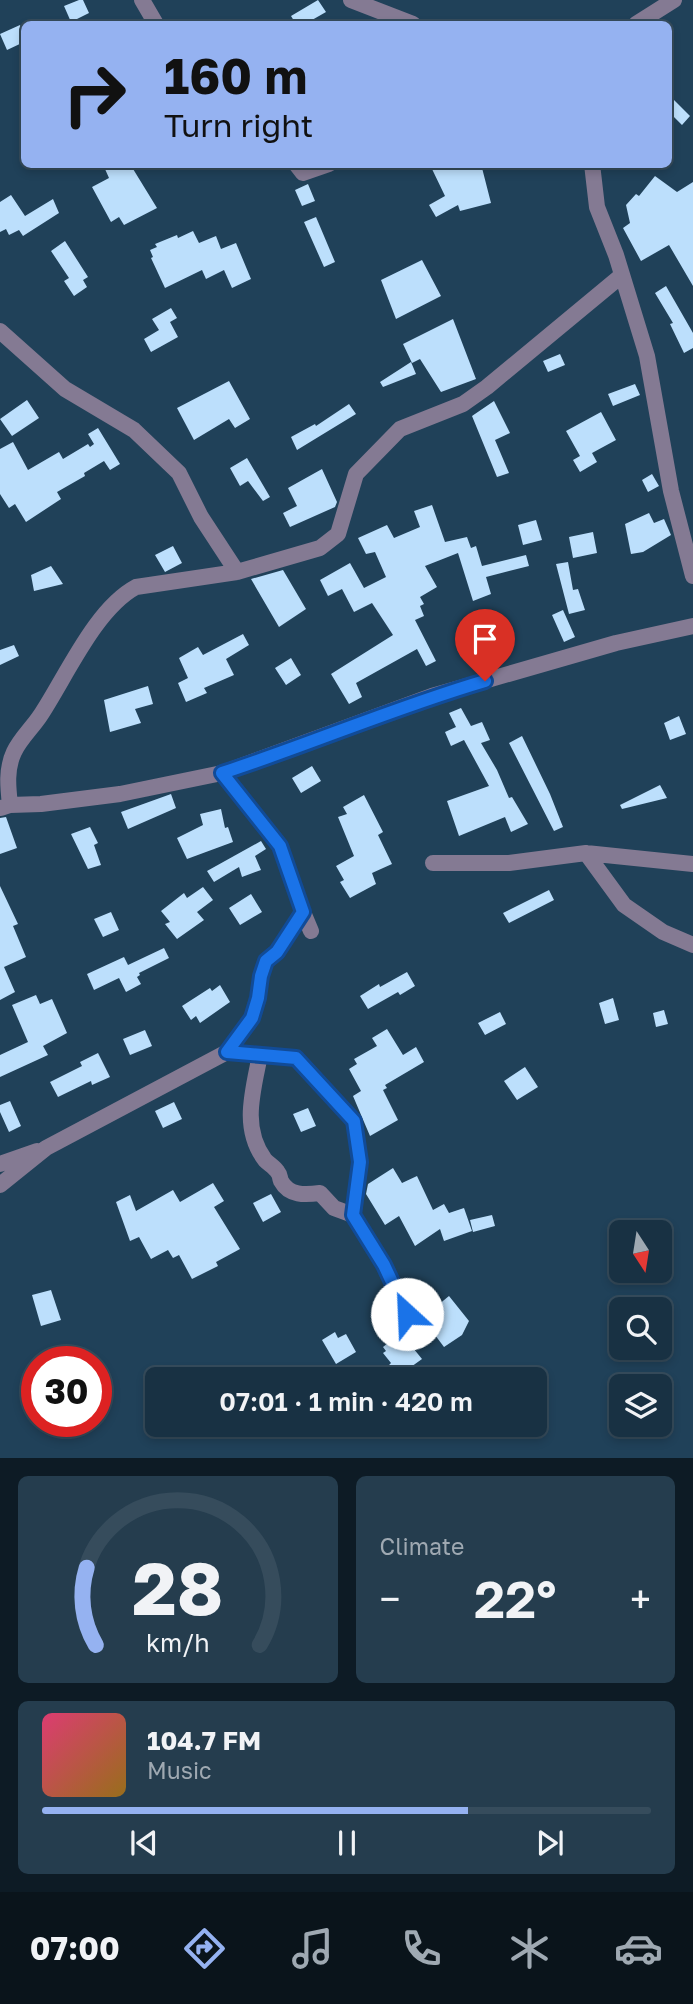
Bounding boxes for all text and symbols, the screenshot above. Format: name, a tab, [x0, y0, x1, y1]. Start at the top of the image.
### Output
text: 160 m	[164, 46, 307, 105]
icon: right	[49, 49, 140, 140]
text: Turn right	[164, 106, 313, 144]
pin	[455, 609, 515, 681]
icon: arrive	[466, 620, 504, 658]
north arrow	[609, 1220, 672, 1283]
map controls	[609, 1220, 672, 1437]
position arrow	[370, 1277, 444, 1351]
button: search	[609, 1297, 672, 1360]
speed limit sign: 30	[21, 1346, 112, 1437]
button: layers	[609, 1374, 672, 1437]
text: 07:01 · 1 min · 420 m	[219, 1386, 473, 1417]
text: Climate	[380, 1532, 464, 1560]
text: 28	[132, 1545, 223, 1632]
text: 22°	[474, 1567, 557, 1629]
text: −	[380, 1576, 400, 1621]
text: +	[630, 1576, 651, 1621]
text: km/h	[146, 1627, 210, 1658]
text: 104.7 FM	[147, 1725, 261, 1756]
text: Music	[147, 1756, 212, 1784]
icon: previous	[125, 1824, 163, 1862]
icon: pause	[328, 1824, 366, 1862]
icon: next	[531, 1824, 569, 1862]
icon: directions	[180, 1924, 229, 1973]
icon: music	[288, 1924, 337, 1973]
icon: phone	[397, 1924, 446, 1973]
icon: climate	[505, 1924, 554, 1973]
icon: car	[614, 1924, 663, 1973]
text: 07:00	[30, 1929, 120, 1967]

